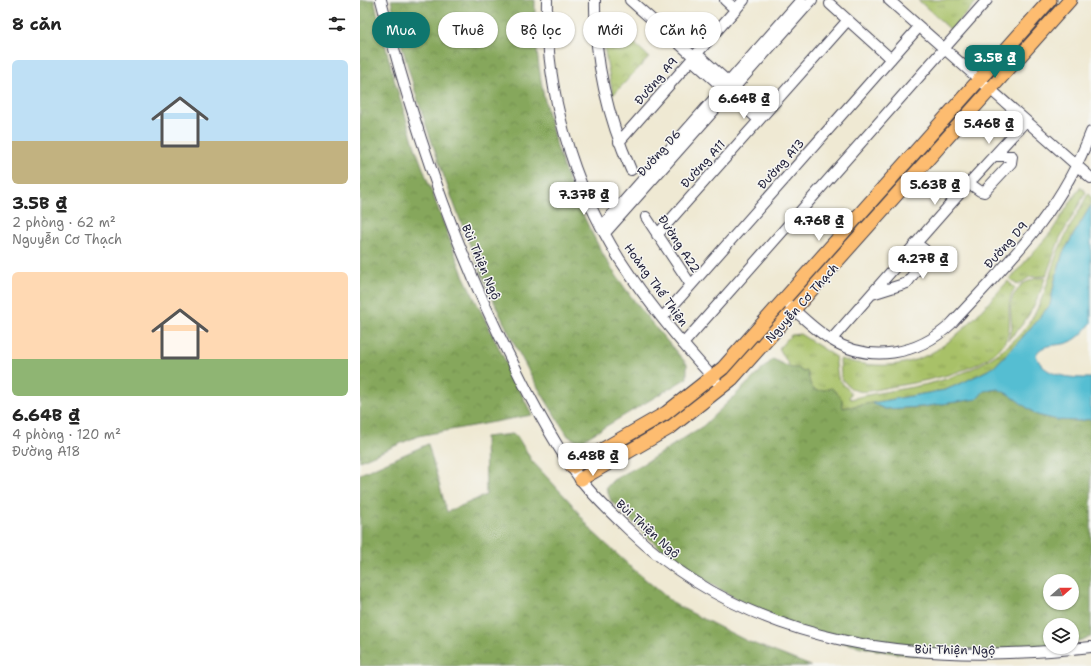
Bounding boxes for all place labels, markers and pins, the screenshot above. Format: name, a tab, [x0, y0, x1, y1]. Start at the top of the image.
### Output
pin: 3.5B ₫	[962, 45, 1028, 79]
pin: 6.64B ₫	[707, 86, 781, 120]
pin: 5.46B ₫	[952, 111, 1026, 145]
pin: 5.63B ₫	[898, 172, 972, 206]
pin: 7.37B ₫	[547, 182, 621, 216]
pin: 4.76B ₫	[782, 208, 856, 242]
pin: 4.27B ₫	[886, 246, 960, 280]
pin: 6.48B ₫	[556, 443, 630, 477]

